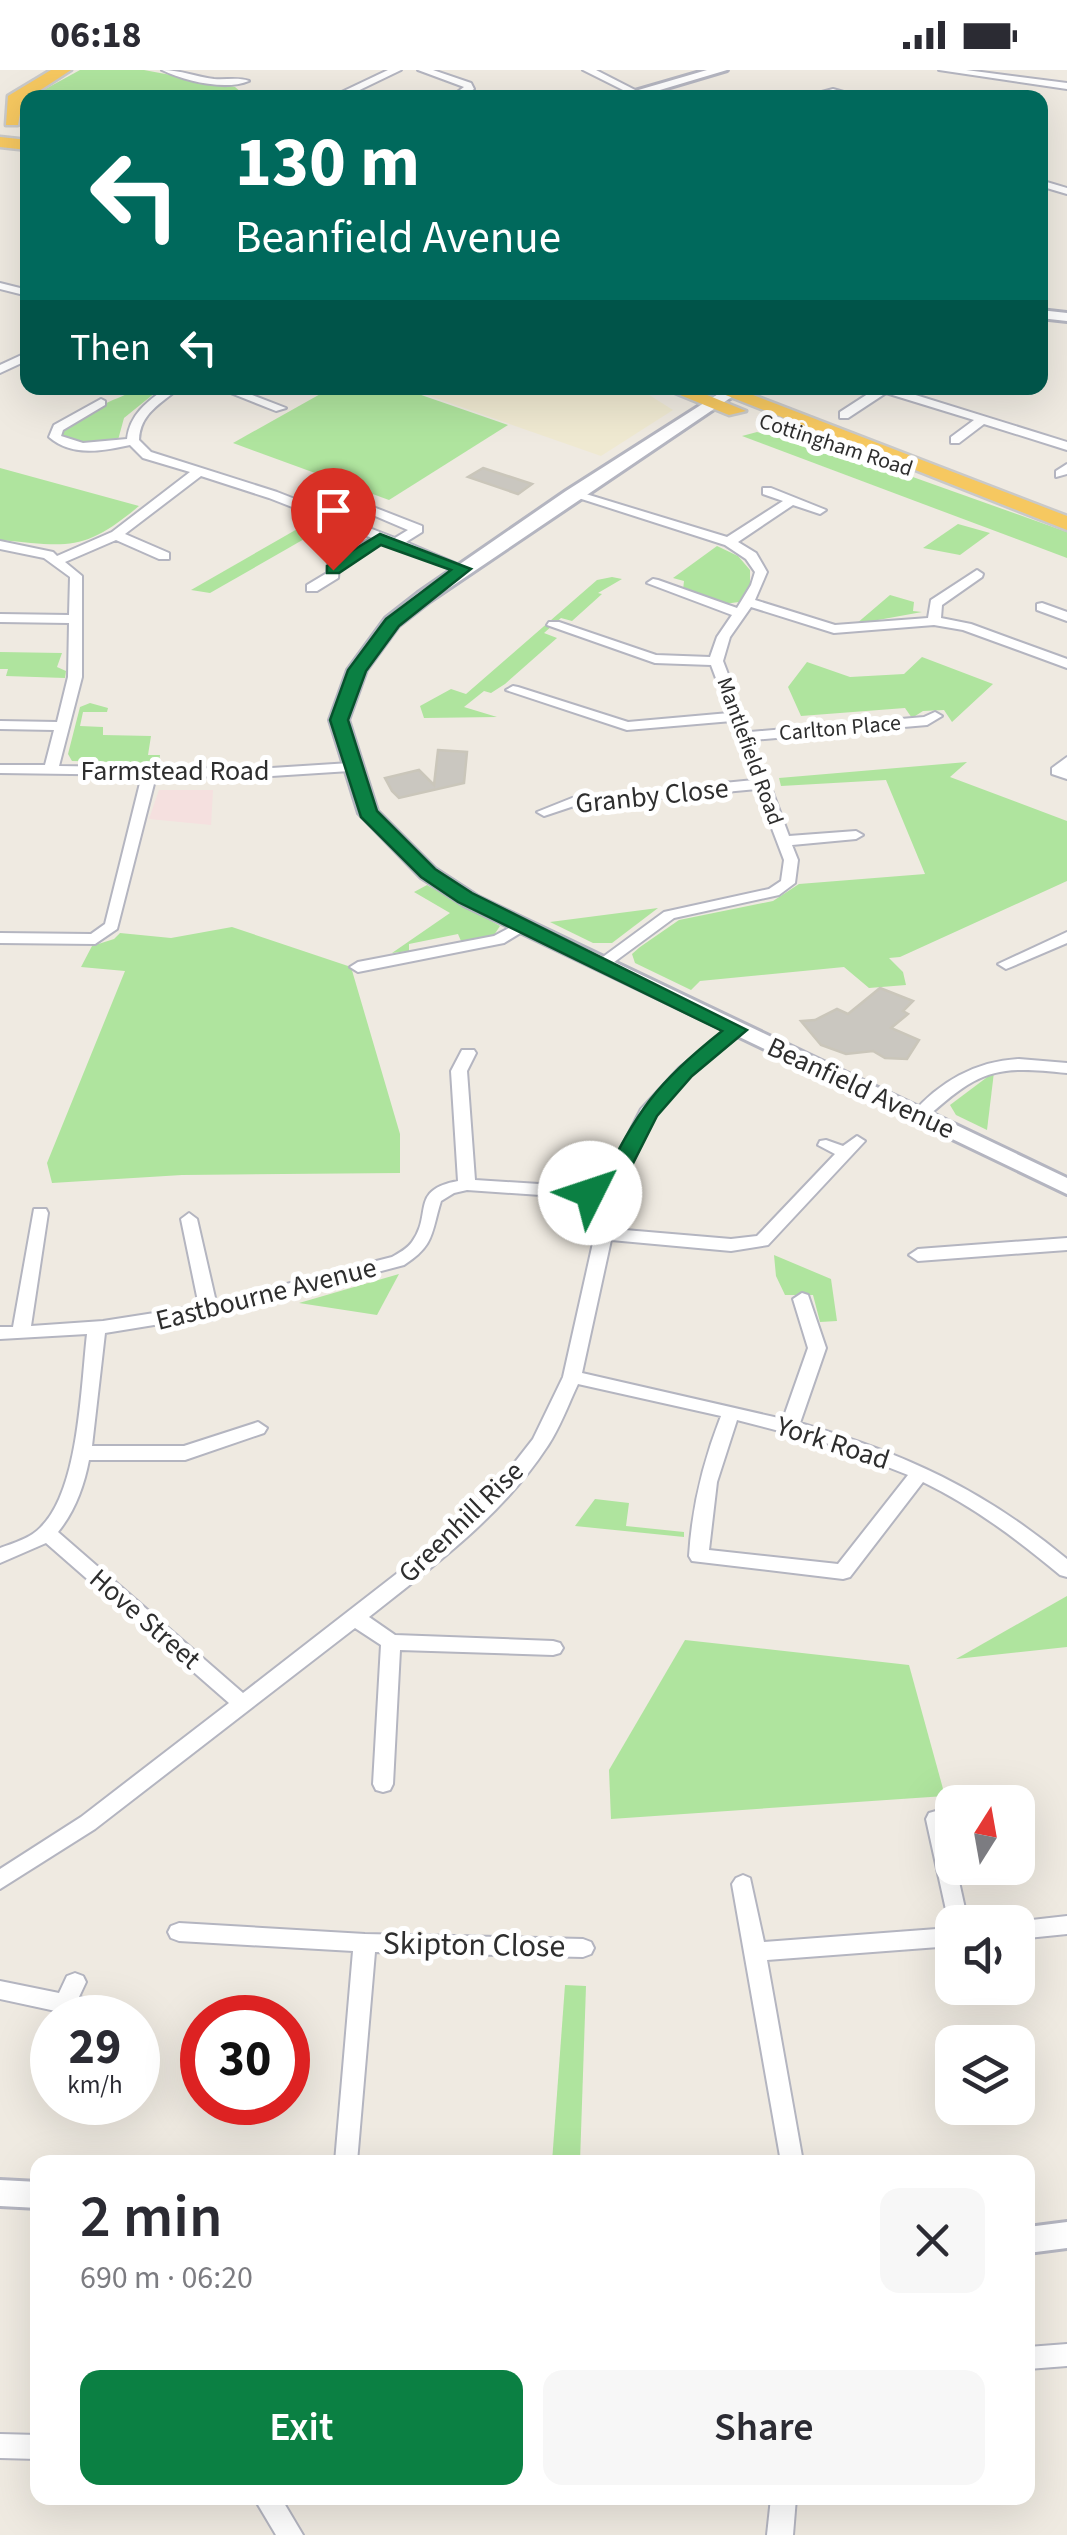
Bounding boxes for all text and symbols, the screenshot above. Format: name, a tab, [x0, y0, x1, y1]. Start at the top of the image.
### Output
text: 06:18	[50, 8, 142, 62]
text: 130 m	[235, 113, 420, 213]
icon: left	[70, 130, 200, 260]
text: Beanfield Avenue	[235, 206, 561, 270]
icon: left	[171, 320, 226, 375]
text: Then	[70, 321, 151, 375]
street label: Cottingham Road	[755, 405, 917, 485]
pin	[291, 468, 376, 571]
icon: arrive	[306, 483, 361, 538]
street label: Mantlefield Road	[708, 673, 792, 829]
street label: Carlton Place	[778, 707, 902, 749]
street label: Farmstead Road	[80, 751, 270, 791]
street label: Granby Close	[573, 768, 731, 824]
street label: Beanfield Avenue	[761, 1027, 961, 1149]
position arrow	[538, 1141, 642, 1245]
street label: Eastbourne Avenue	[151, 1247, 381, 1341]
street label: York Road	[770, 1406, 895, 1480]
street label: Greenhill Rise	[389, 1452, 533, 1592]
street label: Hove Street	[81, 1559, 210, 1679]
north arrow	[935, 1785, 1035, 1885]
map controls	[935, 1785, 1035, 2125]
button: sound	[935, 1905, 1035, 2005]
street label: Skipton Close	[382, 1920, 566, 1970]
speed limit sign: 30	[180, 1995, 310, 2125]
text: 29	[69, 2012, 121, 2083]
button: layers	[935, 2025, 1035, 2125]
text: km/h	[67, 2067, 123, 2103]
text: 2 min	[80, 2175, 223, 2260]
button: close	[880, 2188, 985, 2293]
text: 690 m · 06:20	[80, 2255, 253, 2301]
button: Exit	[80, 2370, 523, 2485]
button: Share	[543, 2370, 985, 2485]

